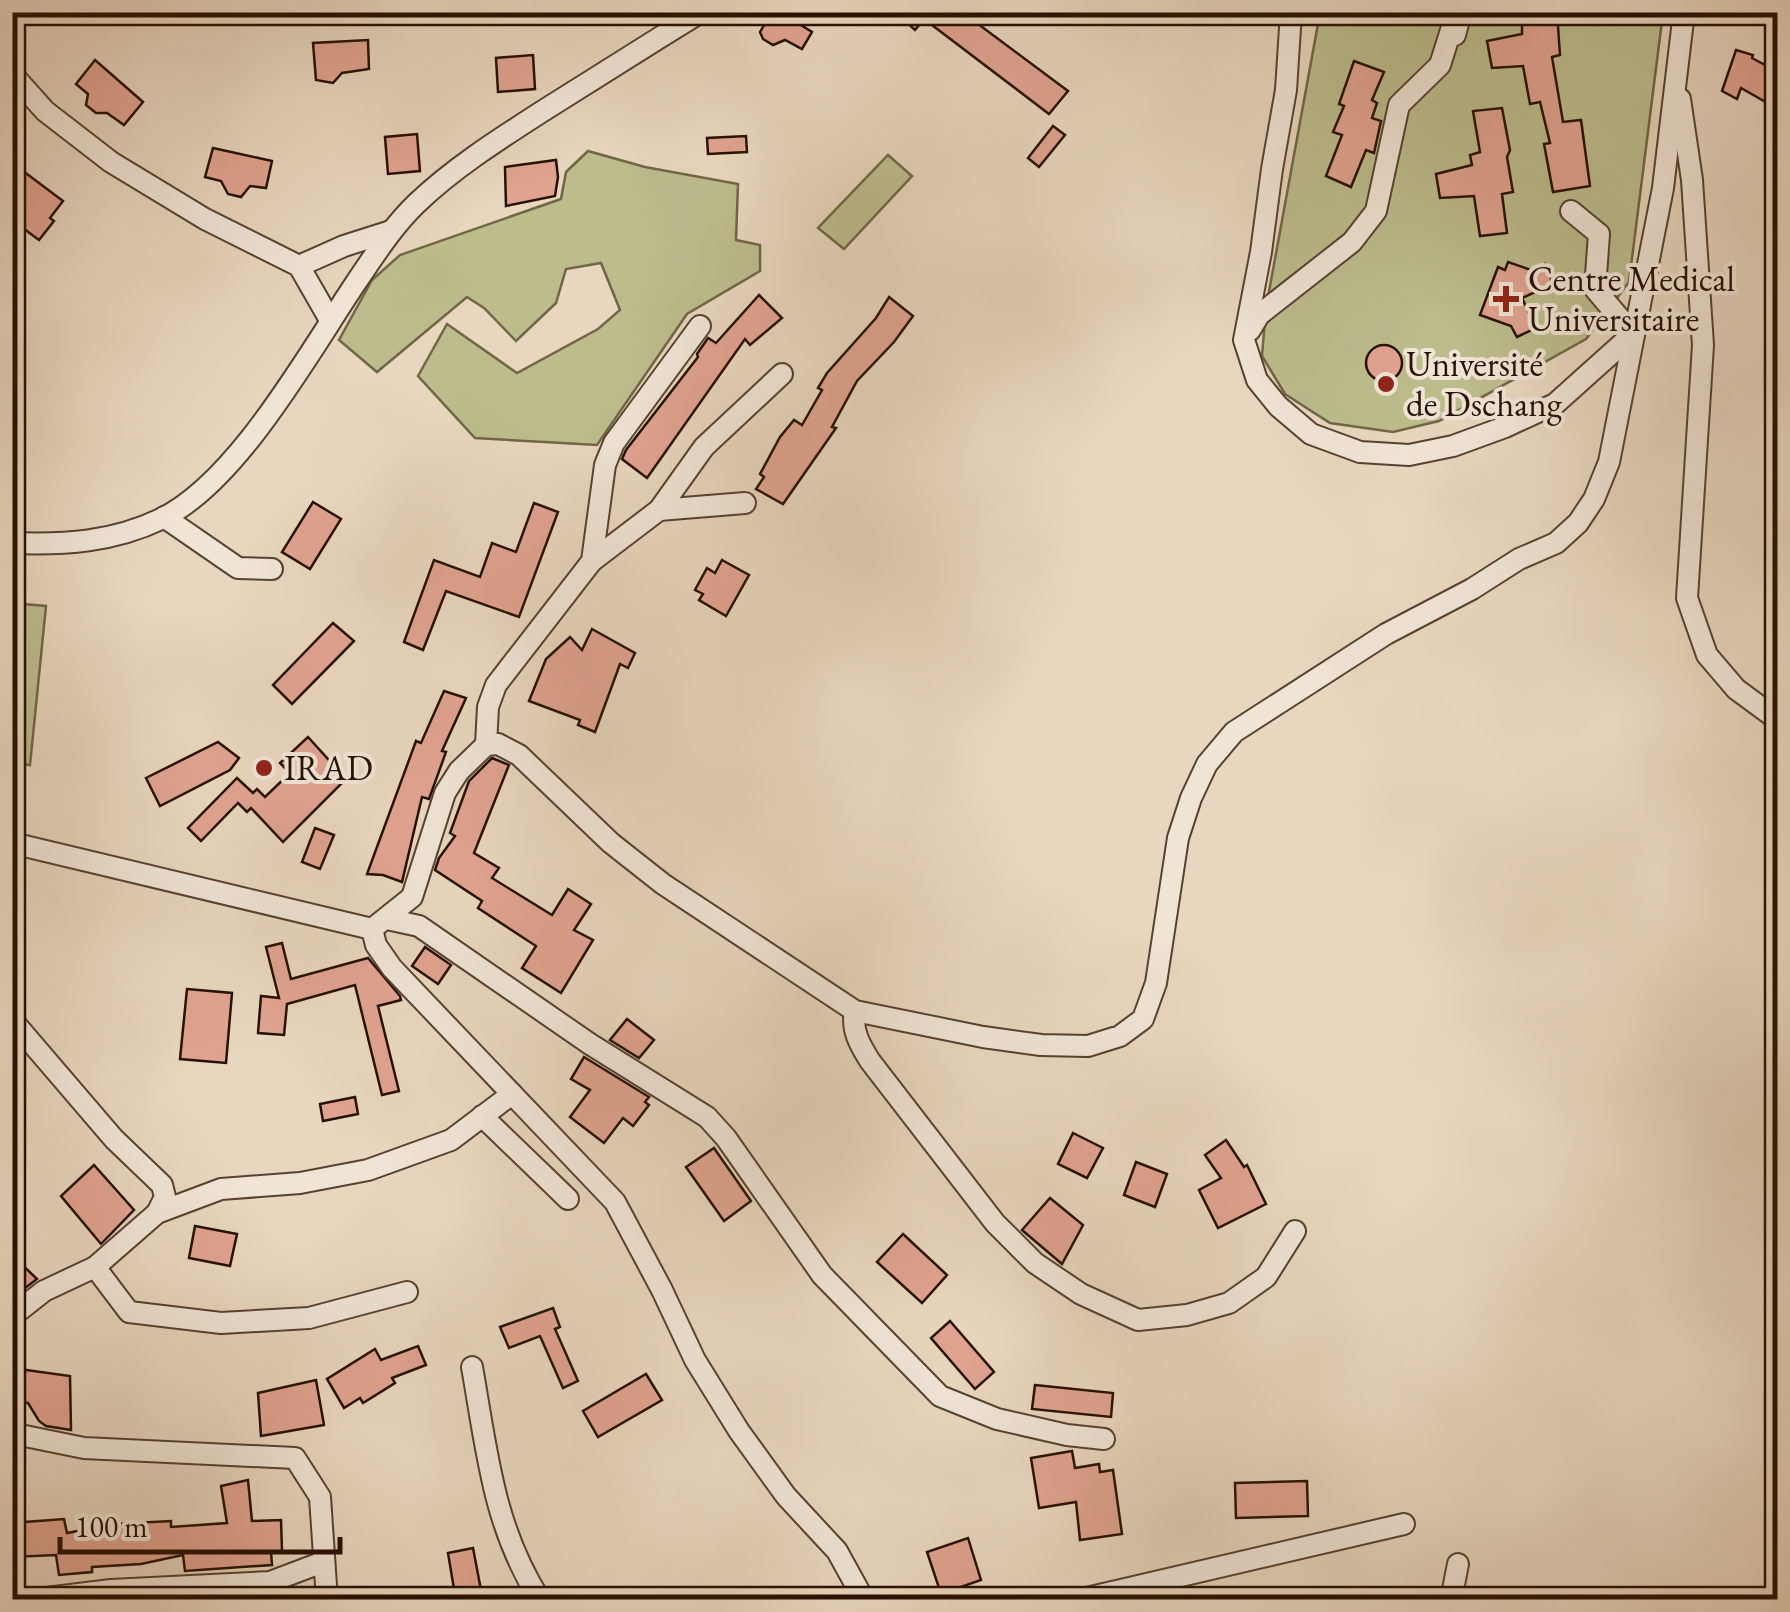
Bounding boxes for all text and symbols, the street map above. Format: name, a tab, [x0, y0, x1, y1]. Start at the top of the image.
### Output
place label: Centre Medical Universitaire	[1528, 256, 1735, 341]
marker: Centre Medical Universitaire	[1493, 286, 1519, 312]
place label: Université de Dschang	[1406, 341, 1563, 426]
marker: Université de Dschang	[1375, 373, 1397, 395]
place label: IRAD	[284, 745, 373, 790]
marker: IRAD	[253, 757, 275, 779]
scale bar	[60, 1492, 340, 1554]
text: 100 m	[75, 1507, 148, 1546]

